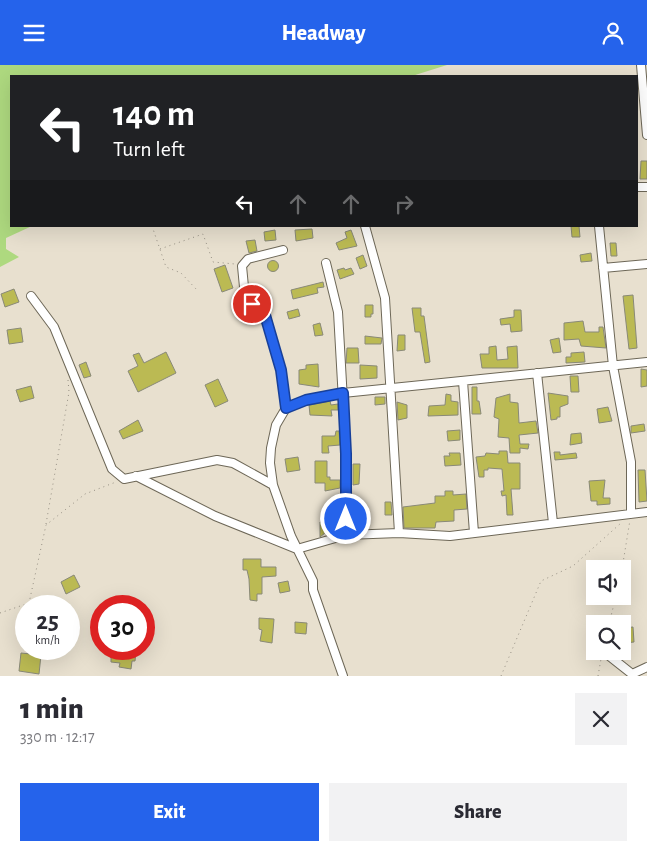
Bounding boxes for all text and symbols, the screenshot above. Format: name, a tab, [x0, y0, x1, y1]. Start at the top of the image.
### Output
icon: menu	[20, 19, 48, 47]
icon: person	[599, 19, 627, 47]
text: Headway	[281, 22, 366, 44]
icon: left	[30, 95, 95, 160]
text: 140 m	[113, 97, 195, 132]
text: Turn left	[113, 138, 185, 160]
icon: left	[231, 190, 259, 218]
icon: ahead	[284, 190, 312, 218]
icon: ahead	[337, 190, 365, 218]
icon: right	[390, 190, 418, 218]
pin	[231, 283, 273, 325]
icon: arrive	[238, 290, 266, 318]
position arrow	[319, 492, 371, 544]
map controls	[586, 560, 631, 660]
button: sound	[586, 560, 631, 605]
speed limit sign: 30	[90, 595, 155, 660]
text: 25	[36, 609, 59, 634]
button: search	[586, 615, 631, 660]
text: km/h	[35, 634, 60, 646]
button: close	[575, 693, 627, 745]
text: 1 min	[20, 694, 84, 724]
text: 330 m · 12:17	[20, 729, 95, 745]
button: Exit	[20, 783, 319, 841]
button: Share	[329, 783, 627, 841]

